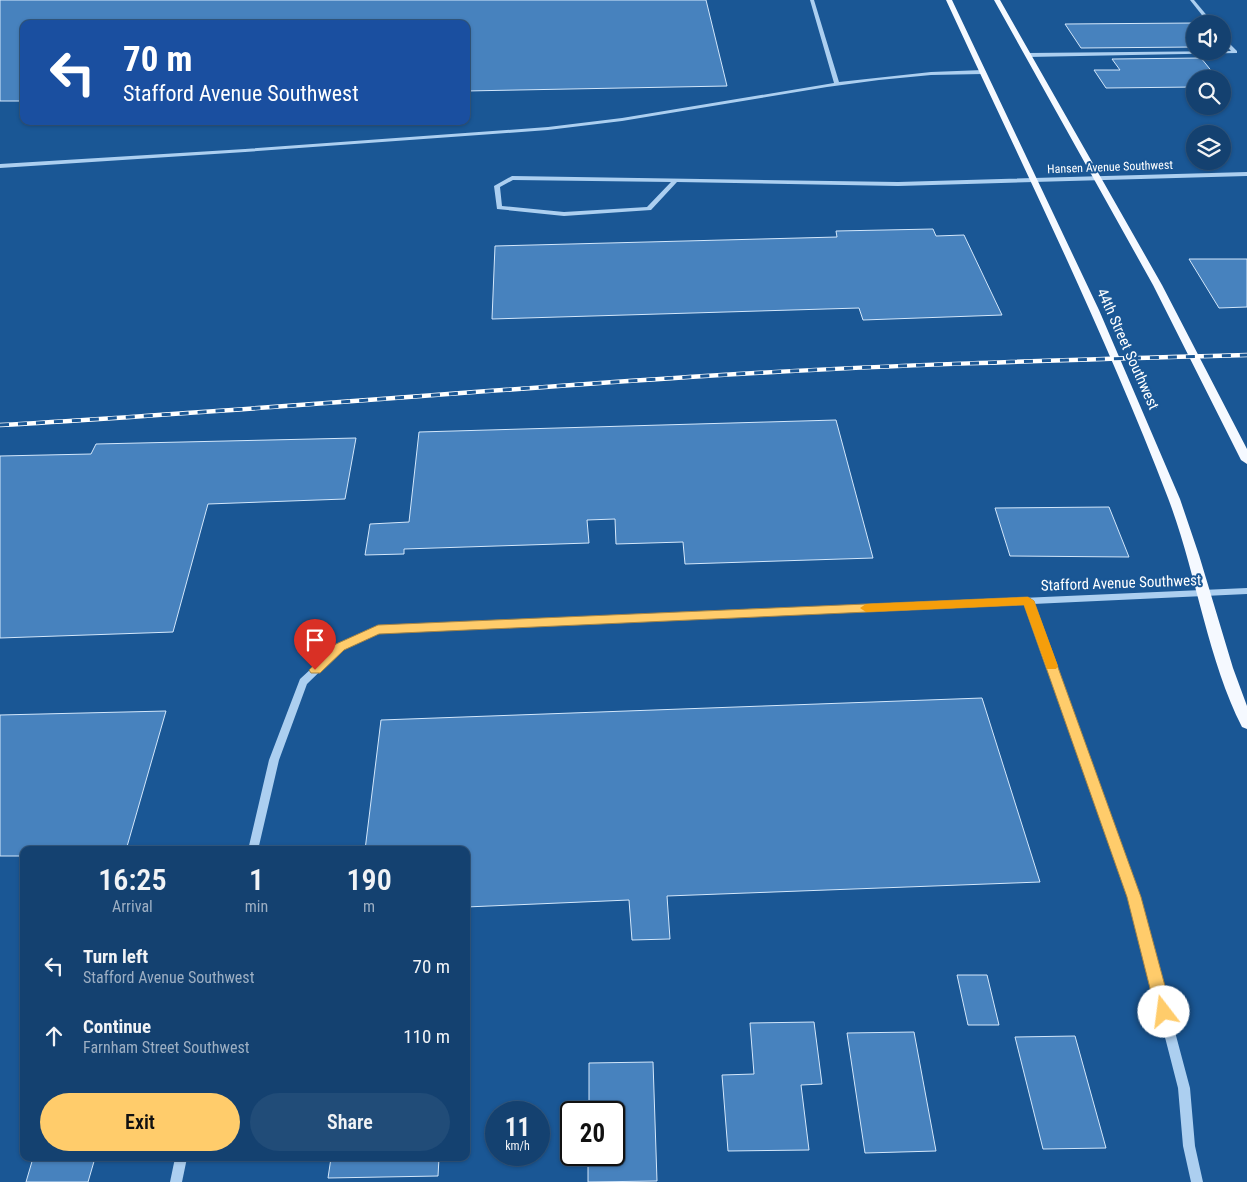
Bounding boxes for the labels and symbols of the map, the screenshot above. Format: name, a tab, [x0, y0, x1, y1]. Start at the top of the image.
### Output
street label: Hansen Avenue Southwest	[1047, 158, 1174, 176]
street label: 44th Street Southwest	[1093, 286, 1163, 412]
street label: Stafford Avenue Southwest	[1040, 571, 1202, 595]
pin	[294, 619, 336, 670]
position arrow	[1137, 985, 1189, 1037]
speed limit sign: 20	[560, 1101, 625, 1166]

